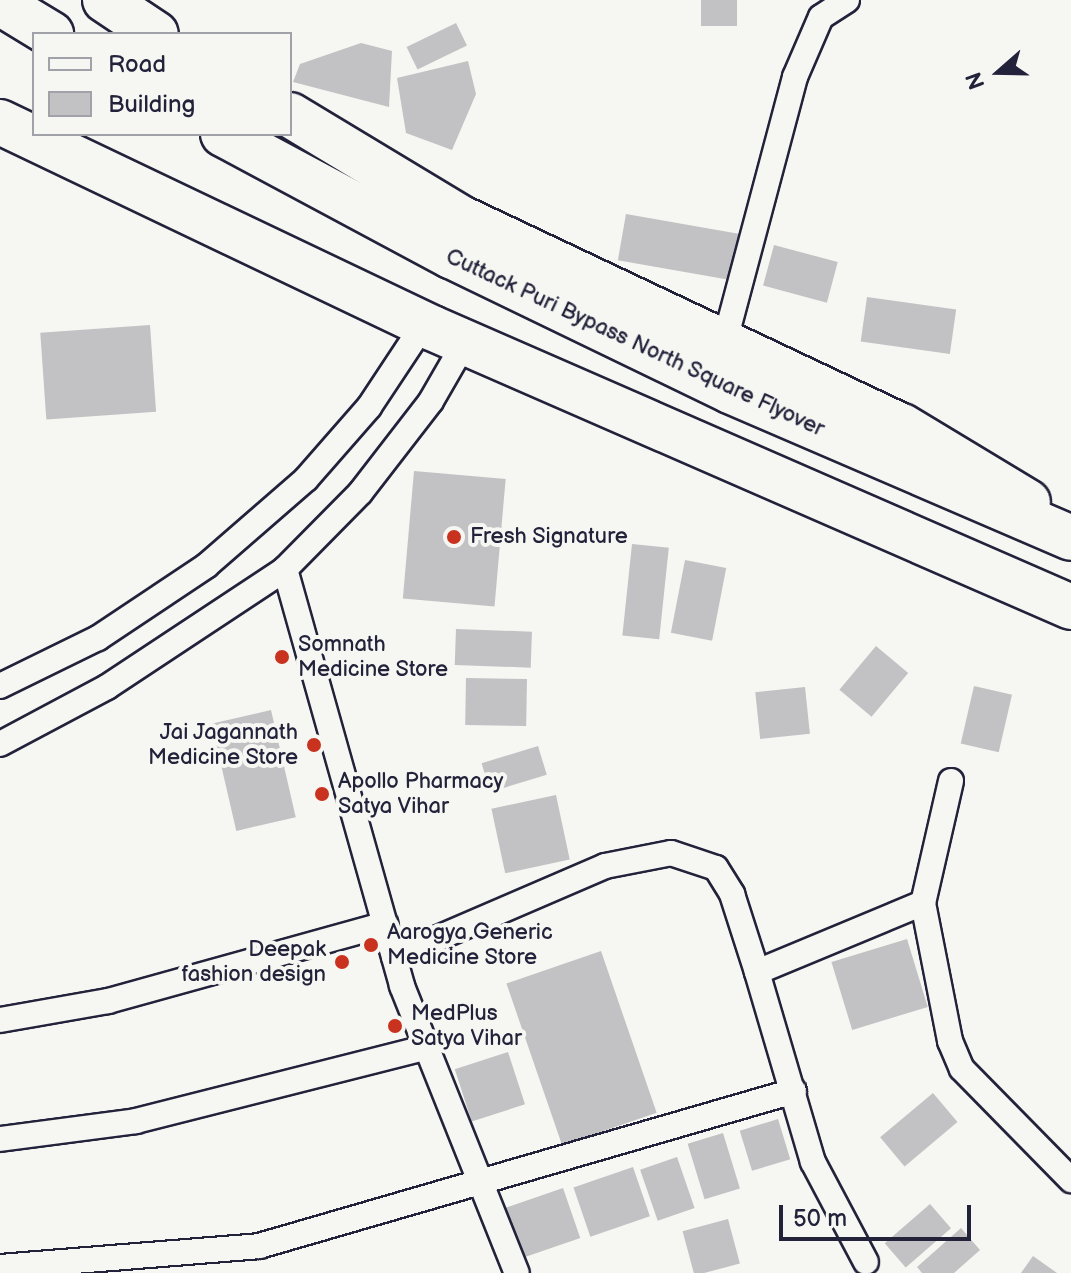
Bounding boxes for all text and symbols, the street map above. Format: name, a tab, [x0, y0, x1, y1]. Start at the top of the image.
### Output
legend	[32, 32, 292, 136]
north arrow	[959, 32, 1039, 112]
text: Road	[108, 50, 166, 79]
text: N	[960, 68, 991, 93]
text: Building	[108, 90, 195, 119]
street label: Cuttack Puri Bypass North Square Flyover	[441, 243, 829, 443]
place label: Fresh Signature	[470, 524, 628, 550]
marker: Fresh Signature	[445, 528, 463, 546]
place label: Somnath Medicine Store	[298, 631, 448, 682]
marker: Somnath Medicine Store	[273, 648, 291, 666]
place label: Jai Jagannath Medicine Store	[148, 719, 298, 770]
marker: Jai Jagannath Medicine Store	[305, 736, 323, 754]
place label: Apollo Pharmacy Satya Vihar	[338, 768, 503, 820]
marker: Apollo Pharmacy Satya Vihar	[313, 785, 331, 803]
place label: Aarogya Generic Medicine Store	[387, 919, 553, 970]
place label: Deepak fashion design	[182, 936, 326, 988]
marker: Aarogya Generic Medicine Store	[362, 936, 380, 954]
marker: Deepak fashion design	[333, 953, 351, 971]
place label: MedPlus Satya Vihar	[411, 1000, 523, 1052]
marker: MedPlus Satya Vihar	[386, 1017, 404, 1035]
scale bar	[783, 1189, 975, 1239]
text: 50 m	[793, 1204, 847, 1233]

